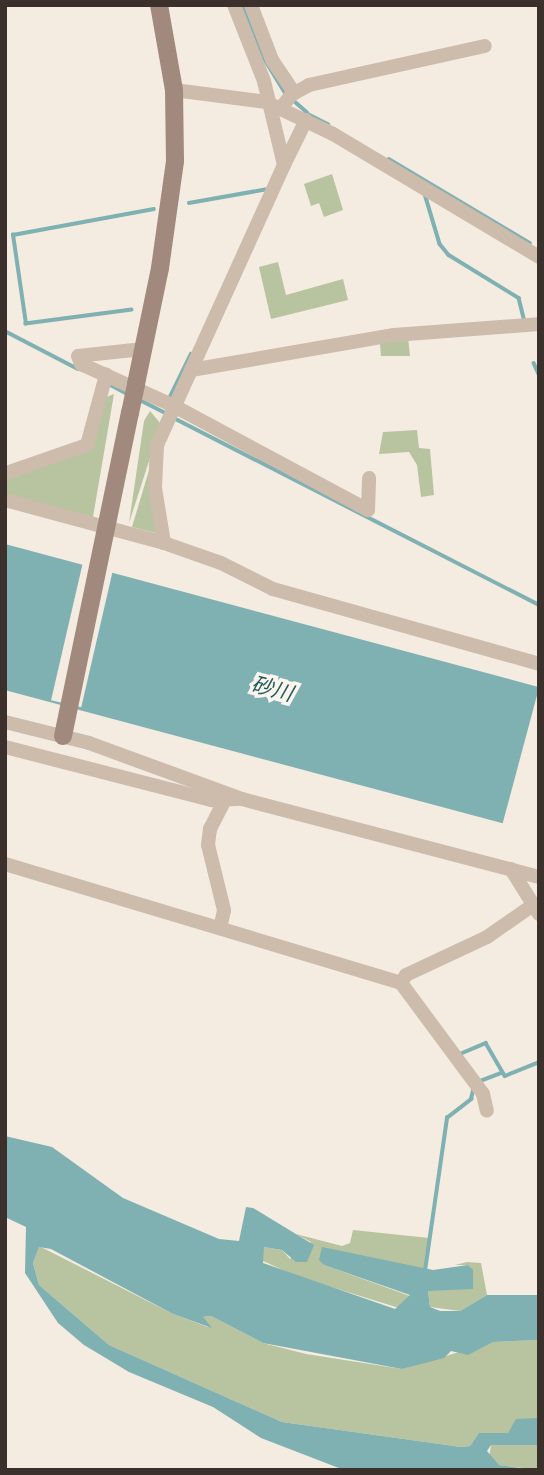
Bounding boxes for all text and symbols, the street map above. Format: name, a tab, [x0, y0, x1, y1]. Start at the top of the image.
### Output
water label: 砂川	[248, 671, 296, 707]

